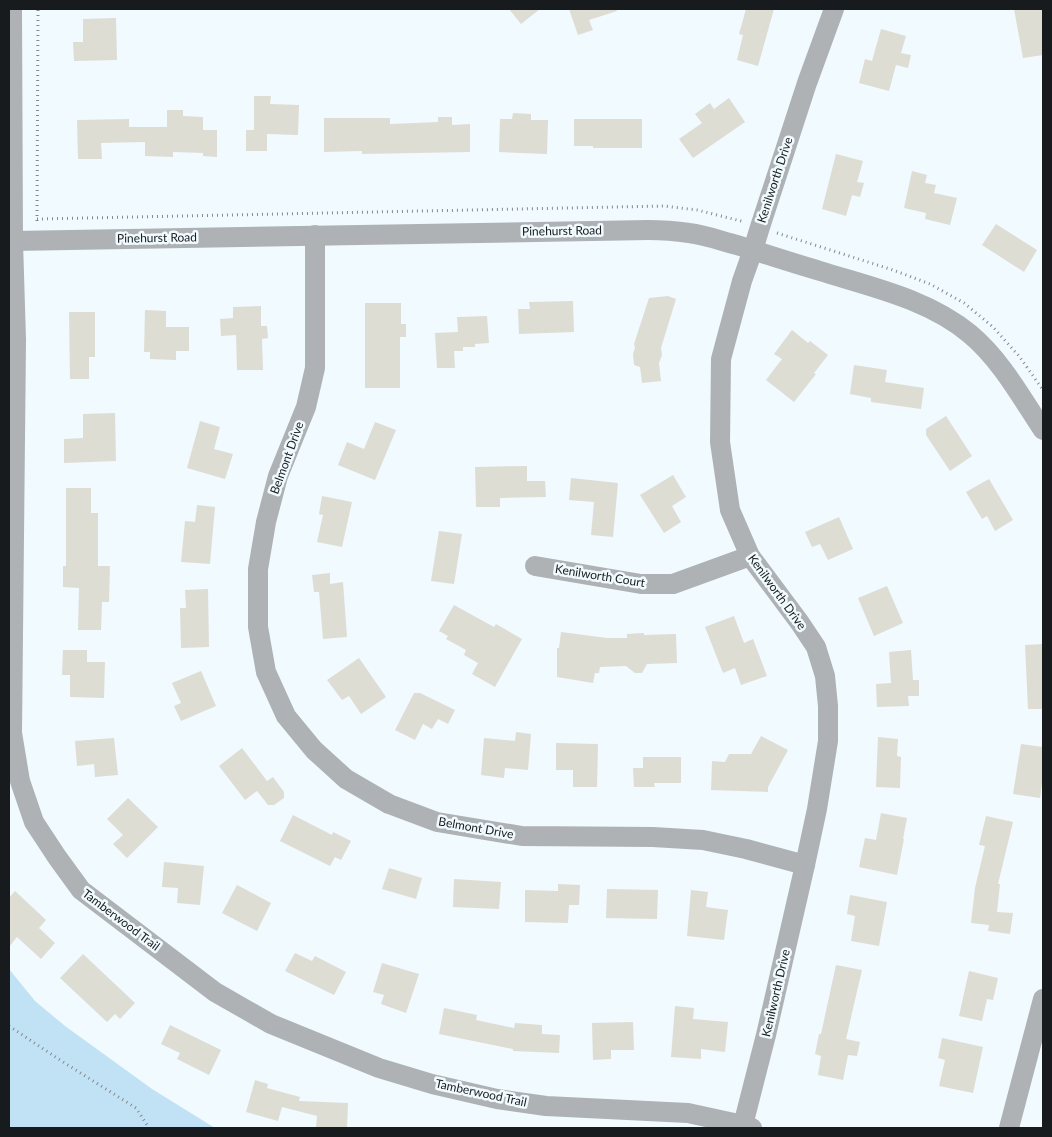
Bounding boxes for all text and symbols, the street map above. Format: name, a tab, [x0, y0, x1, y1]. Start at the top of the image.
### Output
street label: Kenilworth Drive	[754, 135, 795, 225]
street label: Pinehurst Road	[522, 222, 602, 239]
street label: Pinehurst Road	[117, 229, 197, 246]
street label: Belmont Drive	[266, 420, 307, 496]
street label: Kenilworth Drive	[745, 551, 810, 632]
street label: Kenilworth Court	[554, 561, 647, 590]
street label: Belmont Drive	[437, 814, 515, 842]
street label: Tamberwood Trail	[80, 886, 163, 954]
street label: Kenilworth Drive	[758, 948, 793, 1038]
street label: Tamberwood Trail	[434, 1075, 528, 1110]

